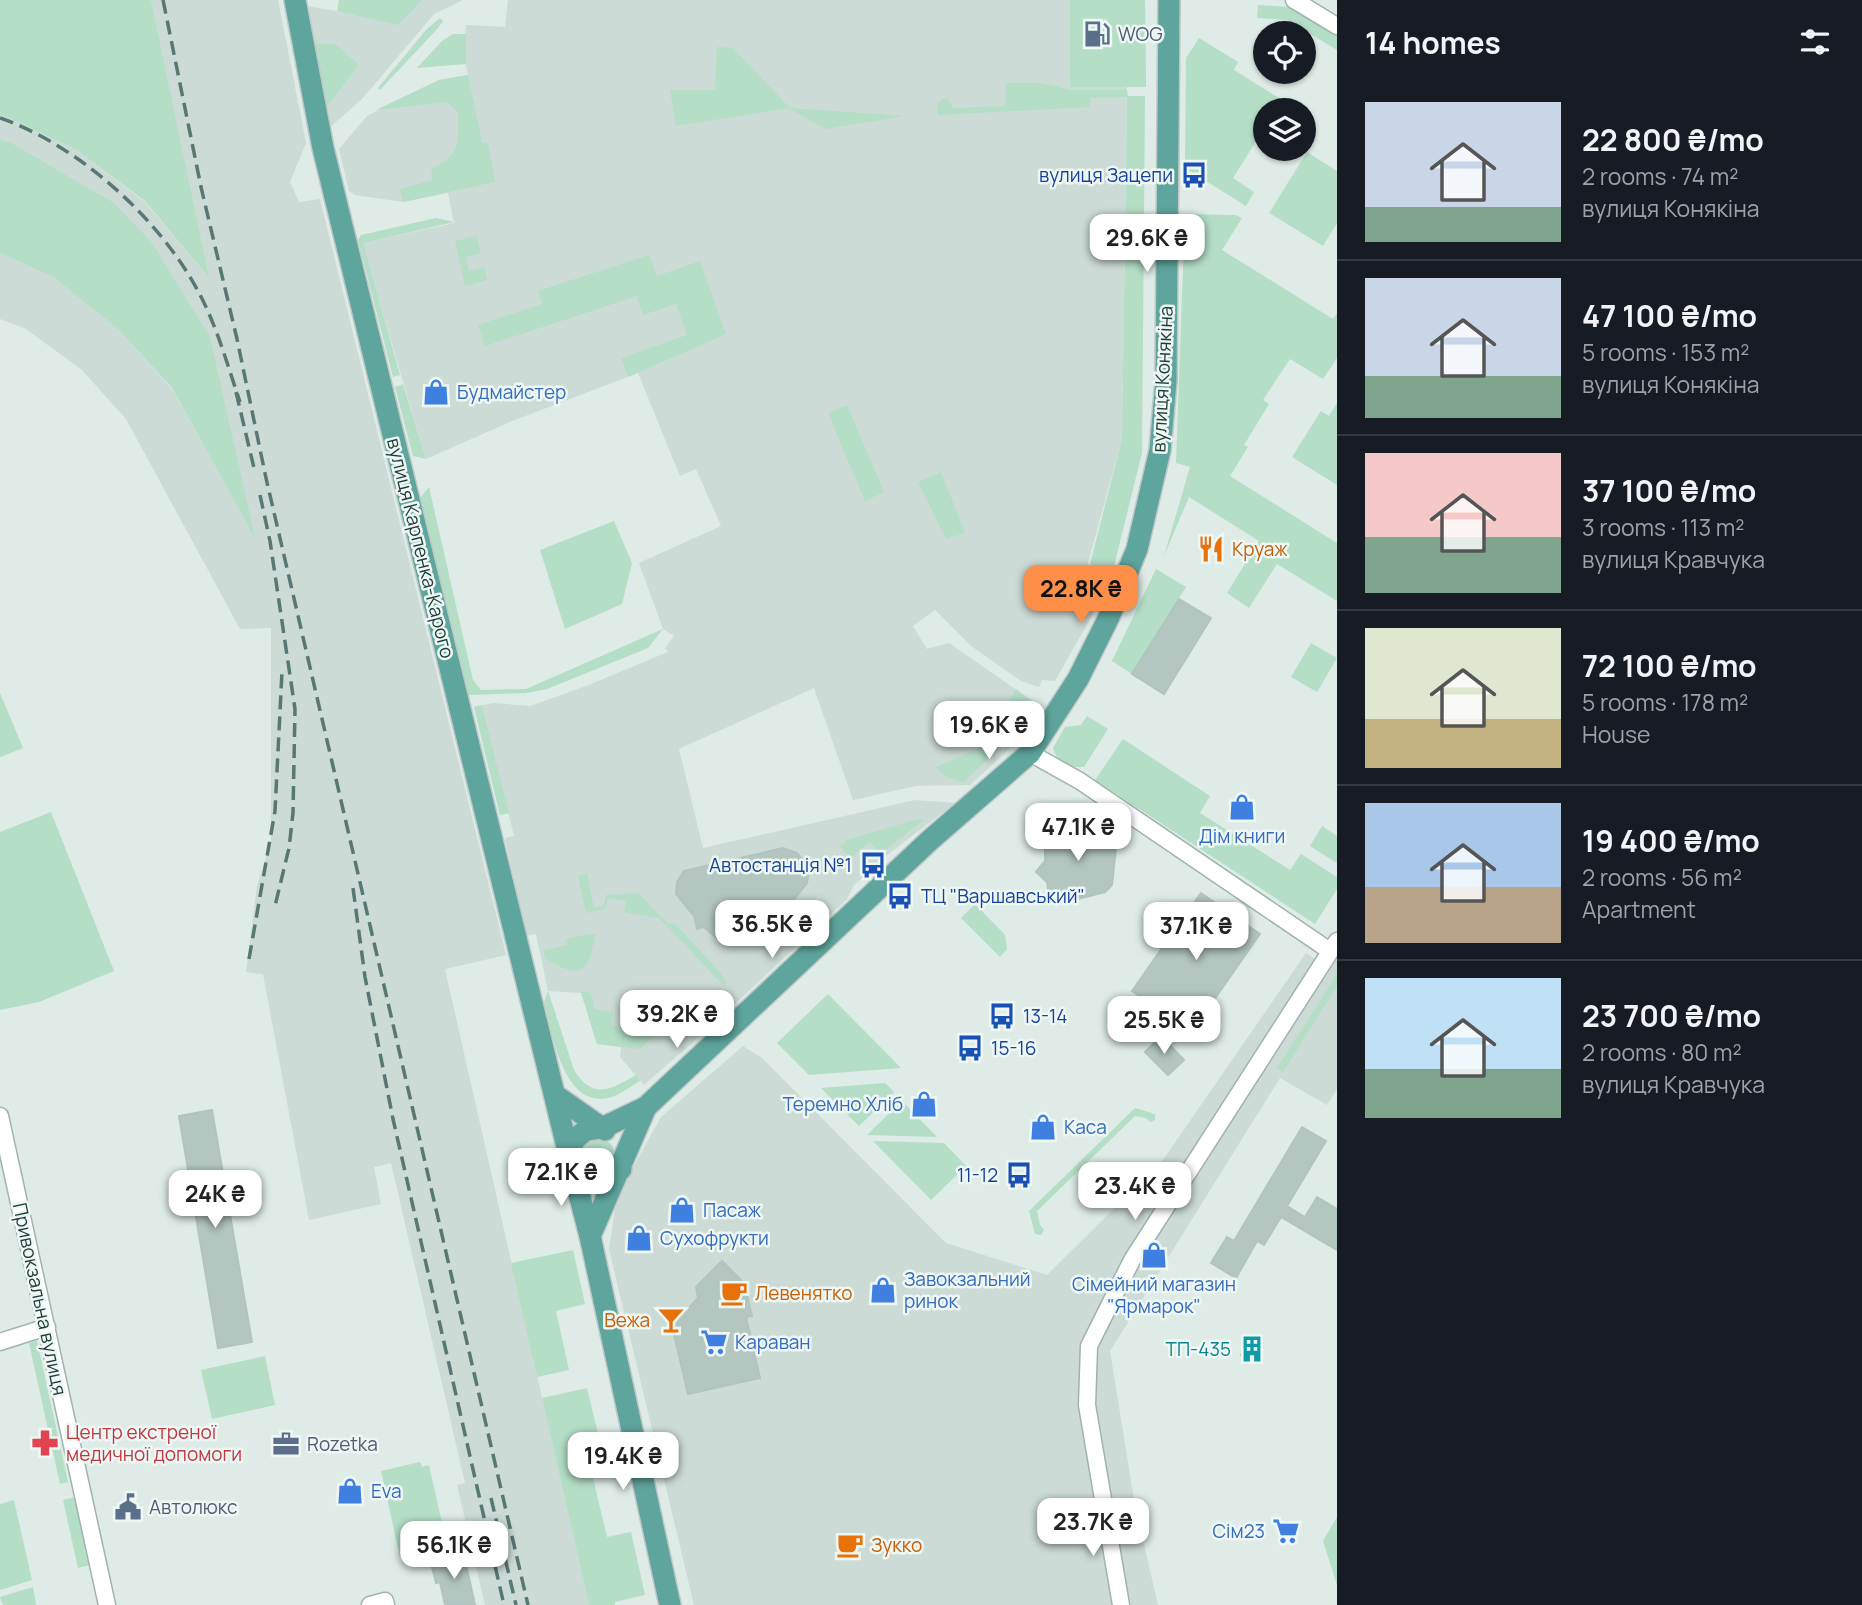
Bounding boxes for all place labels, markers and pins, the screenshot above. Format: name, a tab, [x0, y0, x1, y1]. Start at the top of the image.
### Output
fuel station icon: WOG	[1082, 19, 1112, 49]
place label: WOG	[1118, 21, 1163, 47]
bus stop icon: вулиця Зацепи	[1179, 160, 1209, 190]
place label: вулиця Зацепи	[1039, 162, 1173, 188]
pin: 29.6K ₴	[1082, 215, 1212, 274]
shop icon: Будмайстер	[421, 377, 451, 407]
place label: Будмайстер	[457, 379, 566, 405]
restaurant icon: Круаж	[1196, 534, 1226, 564]
place label: Круаж	[1232, 536, 1288, 562]
pin: 22.8K ₴	[1016, 566, 1146, 625]
pin: 19.6K ₴	[924, 702, 1054, 761]
shop icon: Дім книги	[1227, 792, 1257, 822]
pin: 47.1K ₴	[1013, 804, 1143, 863]
place label: Дім книги	[1199, 823, 1285, 849]
bus stop icon: Автостанція №1	[858, 850, 888, 880]
place label: Автостанція №1	[709, 852, 852, 878]
bus stop icon: ТЦ "Варшавський"	[885, 881, 915, 911]
place label: ТЦ "Варшавський"	[921, 883, 1085, 909]
pin: 36.5K ₴	[707, 900, 837, 960]
pin: 37.1K ₴	[1131, 902, 1261, 962]
pin: 39.2K ₴	[612, 990, 742, 1050]
pin: 25.5K ₴	[1099, 996, 1229, 1056]
bus stop icon: 13-14	[987, 1001, 1017, 1031]
place label: 13-14	[1023, 1003, 1068, 1029]
bus stop icon: 15-16	[955, 1033, 985, 1063]
place label: 15-16	[991, 1035, 1037, 1061]
shop icon: Теремно Хліб	[909, 1089, 939, 1119]
place label: Теремно Хліб	[783, 1091, 903, 1117]
shop icon: Каса	[1028, 1112, 1058, 1142]
place label: Каса	[1064, 1114, 1107, 1140]
pin: 72.1K ₴	[496, 1148, 626, 1208]
bus stop icon: 11-12	[1004, 1160, 1034, 1190]
place label: 11-12	[957, 1162, 998, 1188]
pin: 23.4K ₴	[1070, 1162, 1200, 1222]
pin: 24K ₴	[166, 1170, 264, 1230]
shop icon: Пасаж	[667, 1195, 697, 1225]
place label: Пасаж	[703, 1197, 762, 1223]
shop icon: Сухофрукти	[624, 1223, 654, 1253]
place label: Сухофрукти	[660, 1225, 769, 1251]
shop icon: Сімейний магазин "Ярмарок"	[1139, 1240, 1169, 1270]
place label: Завокзальний ринок	[904, 1266, 1031, 1314]
place label: Сімейний магазин "Ярмарок"	[1072, 1271, 1236, 1319]
shop icon: Завокзальний ринок	[868, 1275, 898, 1305]
cafe icon: Левенятко	[719, 1278, 749, 1308]
place label: Левенятко	[755, 1280, 853, 1306]
bar icon: Вежа	[656, 1305, 686, 1335]
place label: Вежа	[604, 1307, 650, 1333]
supermarket icon: Караван	[699, 1327, 729, 1357]
place label: Караван	[735, 1329, 811, 1355]
building icon: ТП-435	[1237, 1334, 1267, 1364]
place label: ТП-435	[1166, 1336, 1231, 1362]
place label: Центр екстреної медичної допомоги	[66, 1419, 242, 1467]
pharmacy icon: Центр екстреної медичної допомоги	[30, 1428, 60, 1458]
office icon: Rozetka	[271, 1429, 301, 1459]
place label: Rozetka	[307, 1431, 378, 1457]
pin: 19.4K ₴	[558, 1432, 688, 1492]
shop icon: Eva	[335, 1476, 365, 1506]
place label: Eva	[371, 1478, 401, 1504]
public building icon: Автолюкс	[113, 1492, 143, 1522]
place label: Автолюкс	[149, 1494, 238, 1520]
pin: 23.7K ₴	[1028, 1498, 1158, 1558]
supermarket icon: Сім23	[1271, 1516, 1301, 1546]
place label: Сім23	[1212, 1518, 1265, 1544]
pin: 56.1K ₴	[389, 1522, 519, 1581]
cafe icon: Зукко	[835, 1530, 865, 1560]
place label: Зукко	[871, 1532, 922, 1558]

